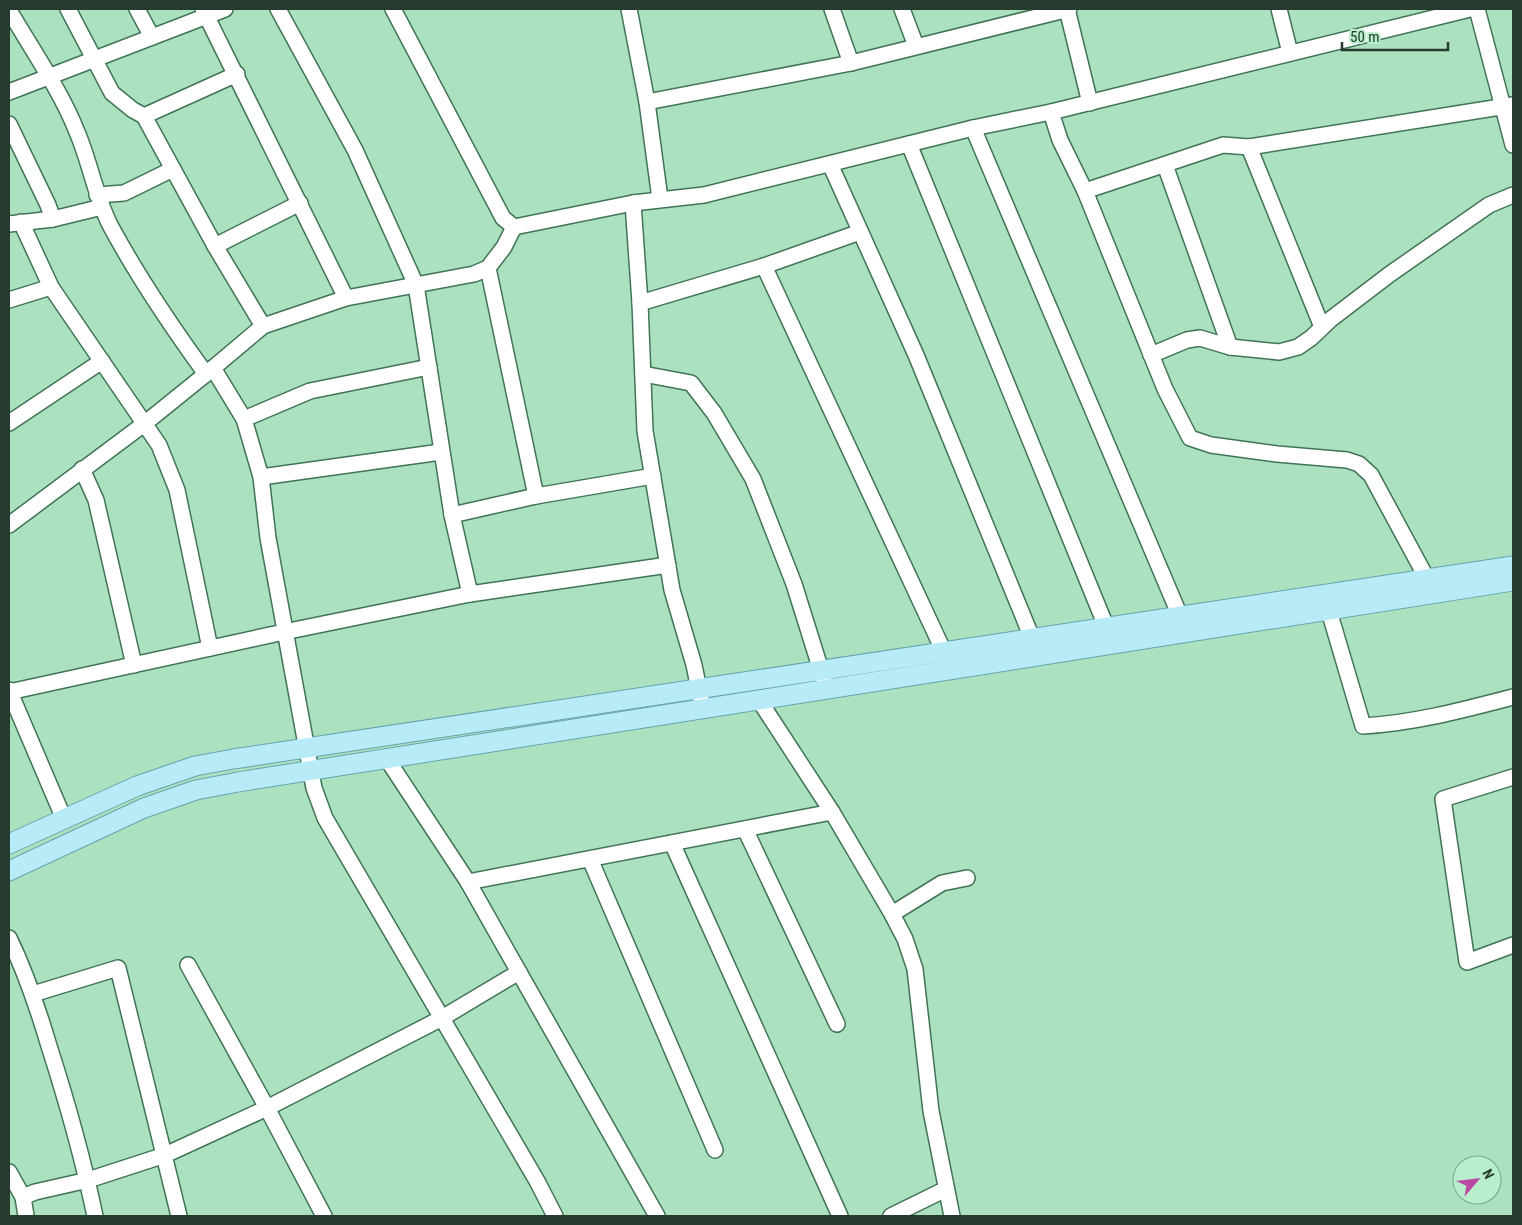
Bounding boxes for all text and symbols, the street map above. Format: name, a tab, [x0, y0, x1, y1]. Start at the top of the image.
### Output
scale bar	[1342, 20, 1448, 52]
text: 50 m	[1350, 28, 1380, 46]
north arrow	[1452, 1155, 1502, 1205]
text: N	[1479, 1166, 1498, 1181]

